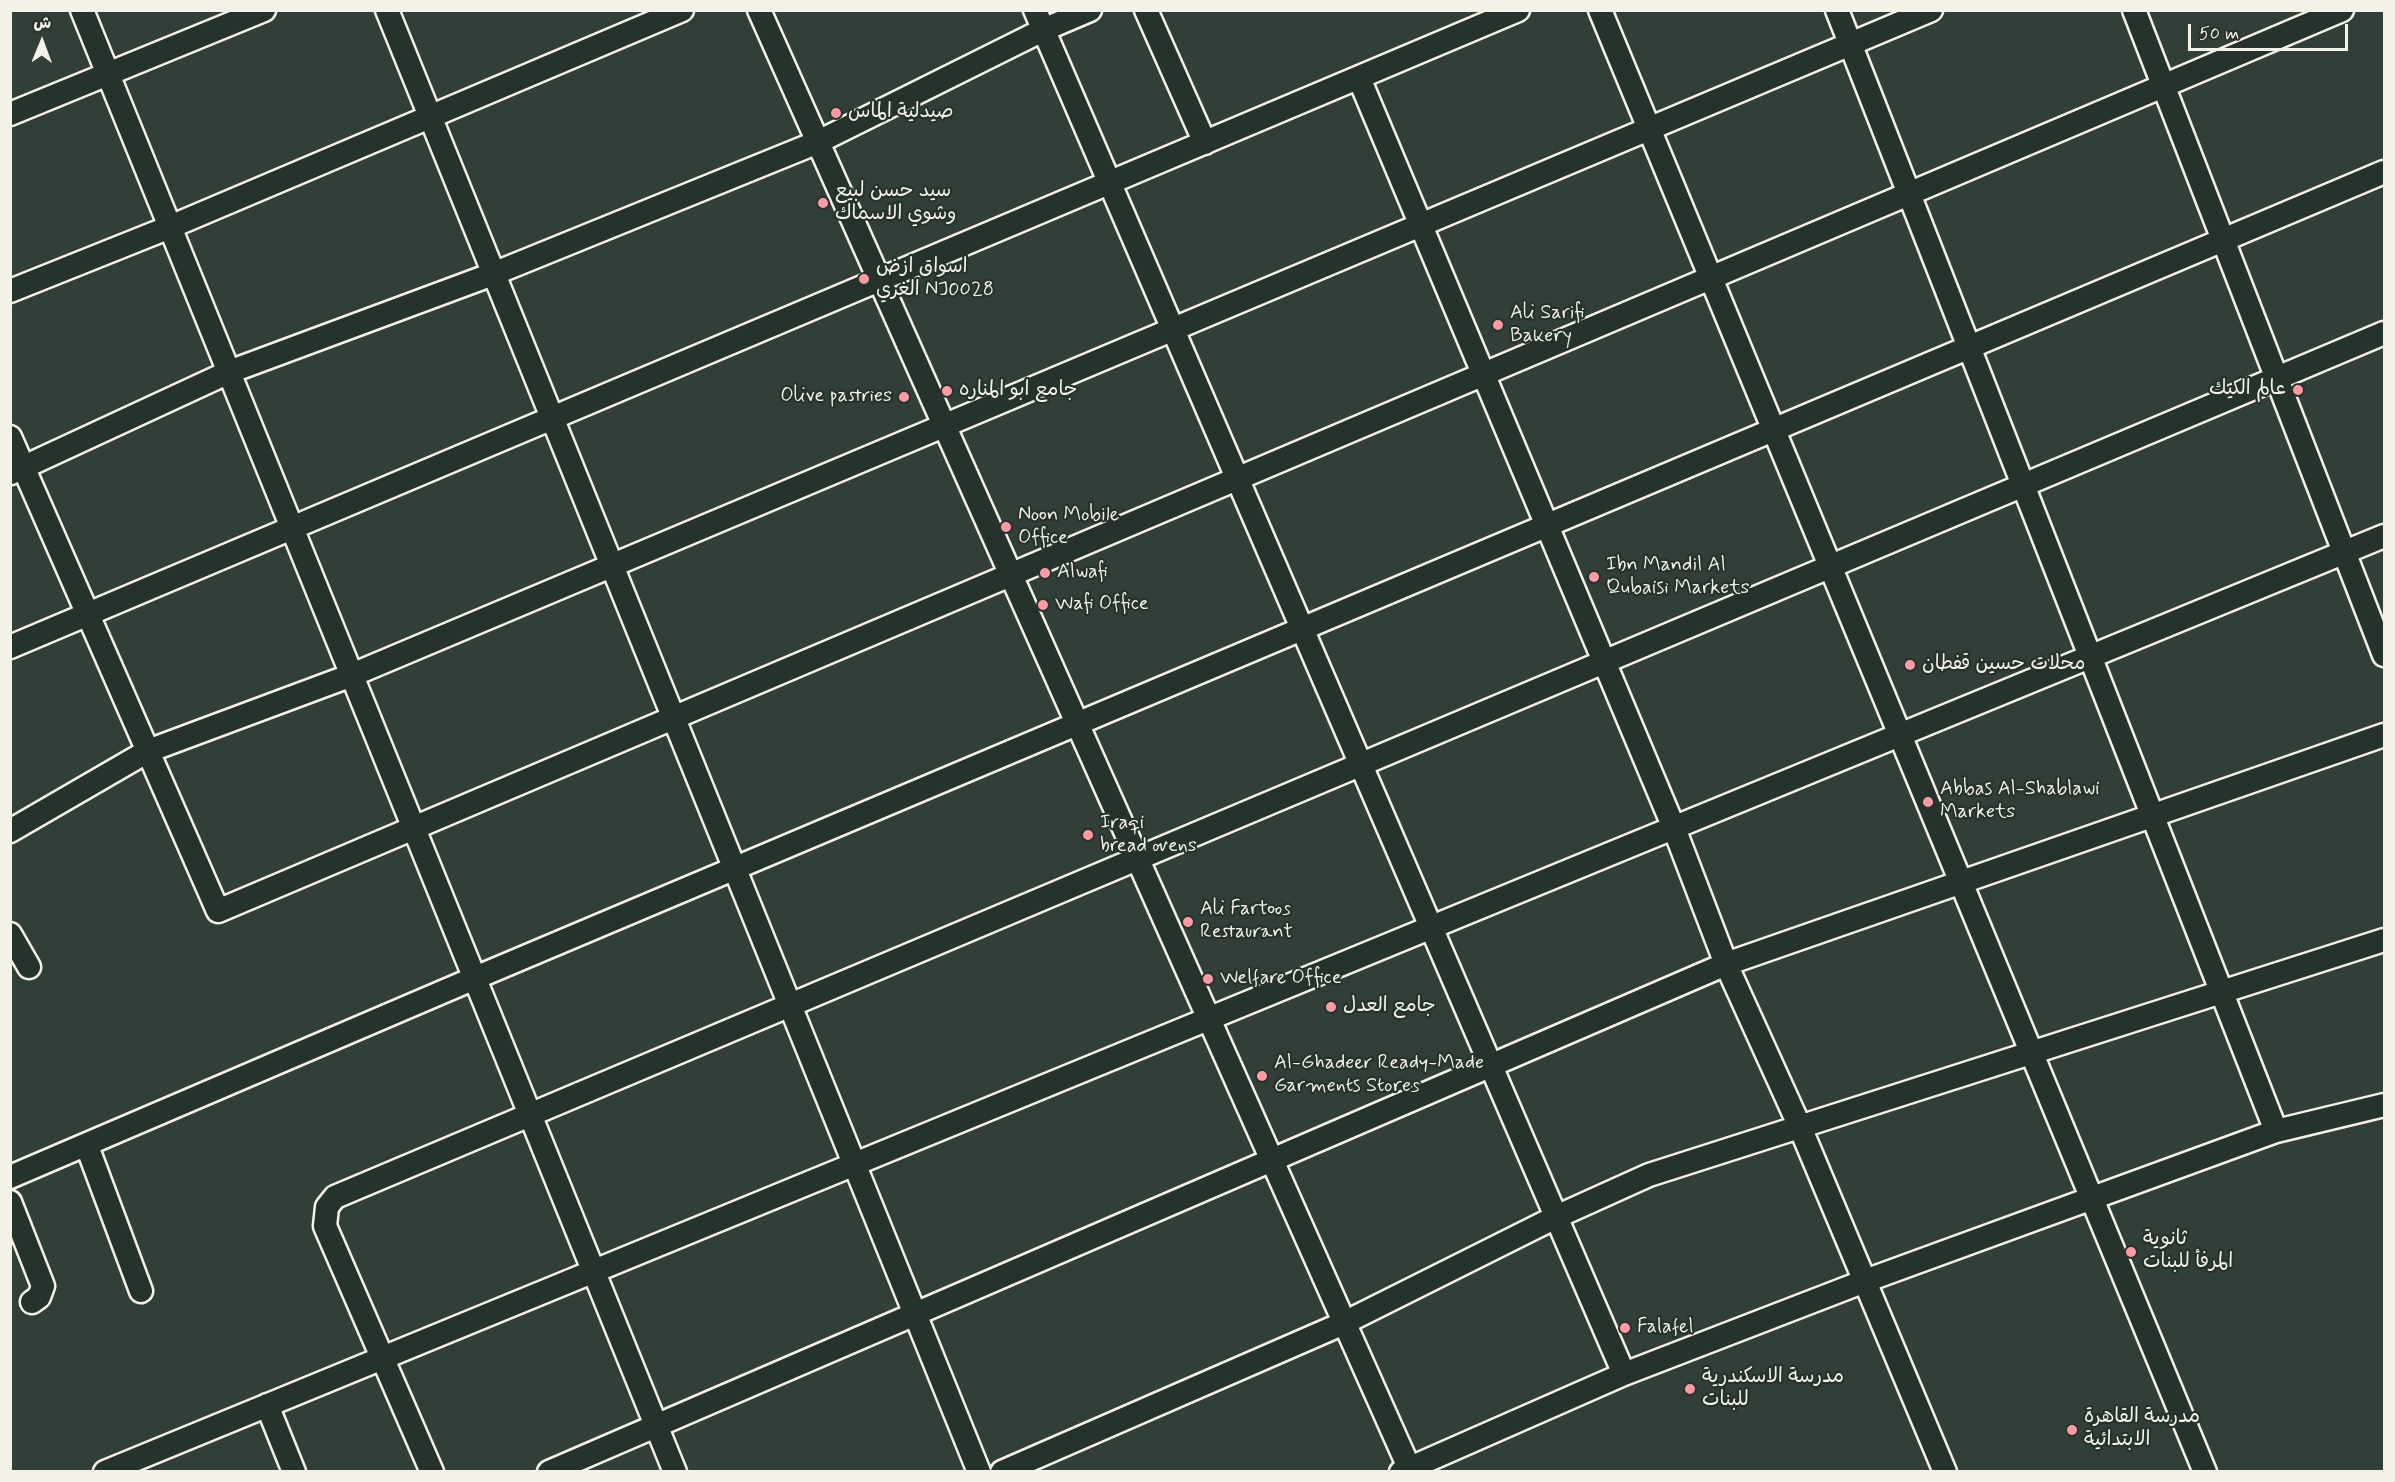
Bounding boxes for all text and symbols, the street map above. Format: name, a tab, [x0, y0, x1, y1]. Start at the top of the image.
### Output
north arrow	[12, 12, 72, 72]
scale bar	[2191, 12, 2352, 50]
text: ش	[33, 13, 51, 34]
text: 50 m	[2199, 22, 2239, 46]
place label: صيدلية الماس	[848, 101, 953, 125]
marker: صيدلية الماس	[829, 106, 843, 120]
place label: سيد حسن لبيع وشوي الاسماك	[835, 180, 957, 227]
marker: سيد حسن لبيع وشوي الاسماك	[816, 196, 830, 210]
place label: اسواق ازض الغري NJ0028	[876, 256, 994, 303]
marker: اسواق ازض الغري NJ0028	[857, 272, 871, 286]
place label: Ali Sarifi Bakery	[1510, 302, 1584, 349]
marker: Ali Sarifi Bakery	[1491, 318, 1505, 332]
place label: عالم الكيك	[2209, 378, 2286, 402]
place label: جامع ابو المناره	[959, 379, 1077, 403]
marker: عالم الكيك	[2291, 383, 2305, 397]
marker: جامع ابو المناره	[940, 384, 954, 398]
place label: Olive pastries	[780, 385, 892, 409]
marker: Olive pastries	[897, 390, 911, 404]
place label: Noon Mobile Office	[1018, 504, 1119, 551]
marker: Noon Mobile Office	[999, 520, 1013, 534]
place label: Ibn Mandil Al Qubaisi Markets	[1606, 554, 1749, 601]
place label: Alwafi	[1057, 561, 1108, 585]
marker: Alwafi	[1038, 566, 1052, 580]
marker: Ibn Mandil Al Qubaisi Markets	[1587, 570, 1601, 584]
place label: Wafi Office	[1055, 593, 1149, 617]
marker: Wafi Office	[1036, 598, 1050, 612]
place label: محلات حسين قفطان	[1922, 653, 2085, 677]
marker: محلات حسين قفطان	[1903, 658, 1917, 672]
place label: Abbas Al-Shablawi Markets	[1940, 778, 2100, 825]
marker: Abbas Al-Shablawi Markets	[1921, 795, 1935, 809]
place label: Iraqi bread ovens	[1100, 812, 1197, 859]
marker: Iraqi bread ovens	[1081, 828, 1095, 842]
place label: Ali Fartoos Restaurant	[1200, 898, 1293, 945]
marker: Ali Fartoos Restaurant	[1181, 915, 1195, 929]
place label: Welfare Office	[1220, 967, 1341, 991]
marker: Welfare Office	[1201, 972, 1215, 986]
place label: جامع العدل	[1343, 995, 1436, 1019]
marker: جامع العدل	[1324, 1000, 1338, 1014]
place label: Al-Ghadeer Ready-Made Garments Stores	[1274, 1052, 1484, 1099]
marker: Al-Ghadeer Ready-Made Garments Stores	[1255, 1069, 1269, 1083]
place label: ثانوية المرفأ للبنات	[2143, 1228, 2233, 1275]
marker: ثانوية المرفأ للبنات	[2124, 1245, 2138, 1259]
place label: Falafel	[1637, 1316, 1693, 1340]
marker: Falafel	[1618, 1321, 1632, 1335]
place label: مدرسة الاسكندرية للبنات	[1702, 1366, 1844, 1413]
marker: مدرسة الاسكندرية للبنات	[1683, 1382, 1697, 1396]
place label: مدرسة القاهرة الابتدائية	[2084, 1406, 2200, 1453]
marker: مدرسة القاهرة الابتدائية	[2065, 1423, 2079, 1437]

